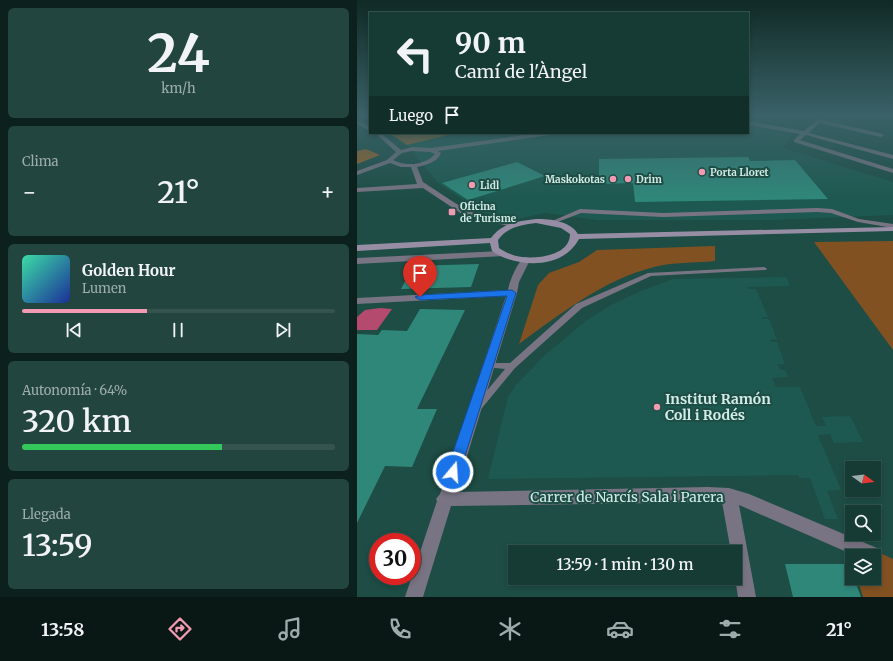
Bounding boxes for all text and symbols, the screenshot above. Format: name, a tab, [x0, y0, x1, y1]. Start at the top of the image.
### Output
text: 24	[147, 21, 210, 86]
text: 90 m	[455, 25, 526, 61]
icon: left	[389, 28, 441, 80]
text: Camí de l'Àngel	[455, 60, 587, 83]
text: km/h	[161, 80, 196, 97]
icon: arrive	[441, 104, 463, 126]
text: Luego	[389, 106, 433, 125]
text: Clima	[22, 153, 59, 170]
place label: Porta Lloret	[710, 166, 769, 179]
marker: Porta Lloret	[697, 167, 707, 177]
text: 21°	[157, 173, 200, 211]
place label: Maskokotas	[545, 173, 605, 186]
place label: Drim	[636, 173, 662, 186]
marker: Maskokotas	[608, 174, 618, 184]
marker: Drim	[623, 174, 633, 184]
text: −	[22, 178, 37, 206]
text: +	[320, 178, 335, 206]
place label: Lidl	[480, 179, 500, 192]
marker: Lidl	[467, 180, 477, 190]
place label: Oficina de Turisme	[460, 200, 517, 225]
marker: Oficina de Turisme	[447, 207, 457, 217]
pin	[403, 256, 437, 297]
text: Golden Hour	[82, 261, 176, 280]
icon: arrive	[409, 262, 431, 284]
text: Lumen	[82, 280, 126, 297]
icon: previous	[63, 319, 85, 341]
icon: pause	[167, 319, 189, 341]
icon: next	[272, 319, 294, 341]
text: Autonomía · 64%	[22, 382, 127, 399]
place label: Institut Ramón Coll i Rodés	[665, 390, 771, 424]
text: 320 km	[22, 402, 131, 440]
marker: Institut Ramón Coll i Rodés	[652, 402, 662, 412]
position arrow	[432, 451, 474, 493]
north arrow	[845, 461, 881, 497]
map controls	[845, 461, 881, 585]
street label: Carrer de Narcís Sala i Parera	[530, 488, 724, 506]
button: search	[845, 505, 881, 541]
text: Llegada	[22, 506, 71, 523]
text: 13:59	[22, 526, 93, 564]
speed limit sign: 30	[369, 533, 421, 585]
button: layers	[845, 549, 881, 585]
text: 13:59 · 1 min · 130 m	[556, 555, 694, 574]
icon: directions	[166, 615, 194, 643]
icon: music	[276, 615, 304, 643]
icon: phone	[386, 615, 414, 643]
icon: climate	[496, 615, 524, 643]
icon: car	[606, 615, 634, 643]
icon: filters	[716, 615, 744, 643]
text: 13:58	[41, 618, 84, 641]
text: 21°	[826, 618, 852, 641]

